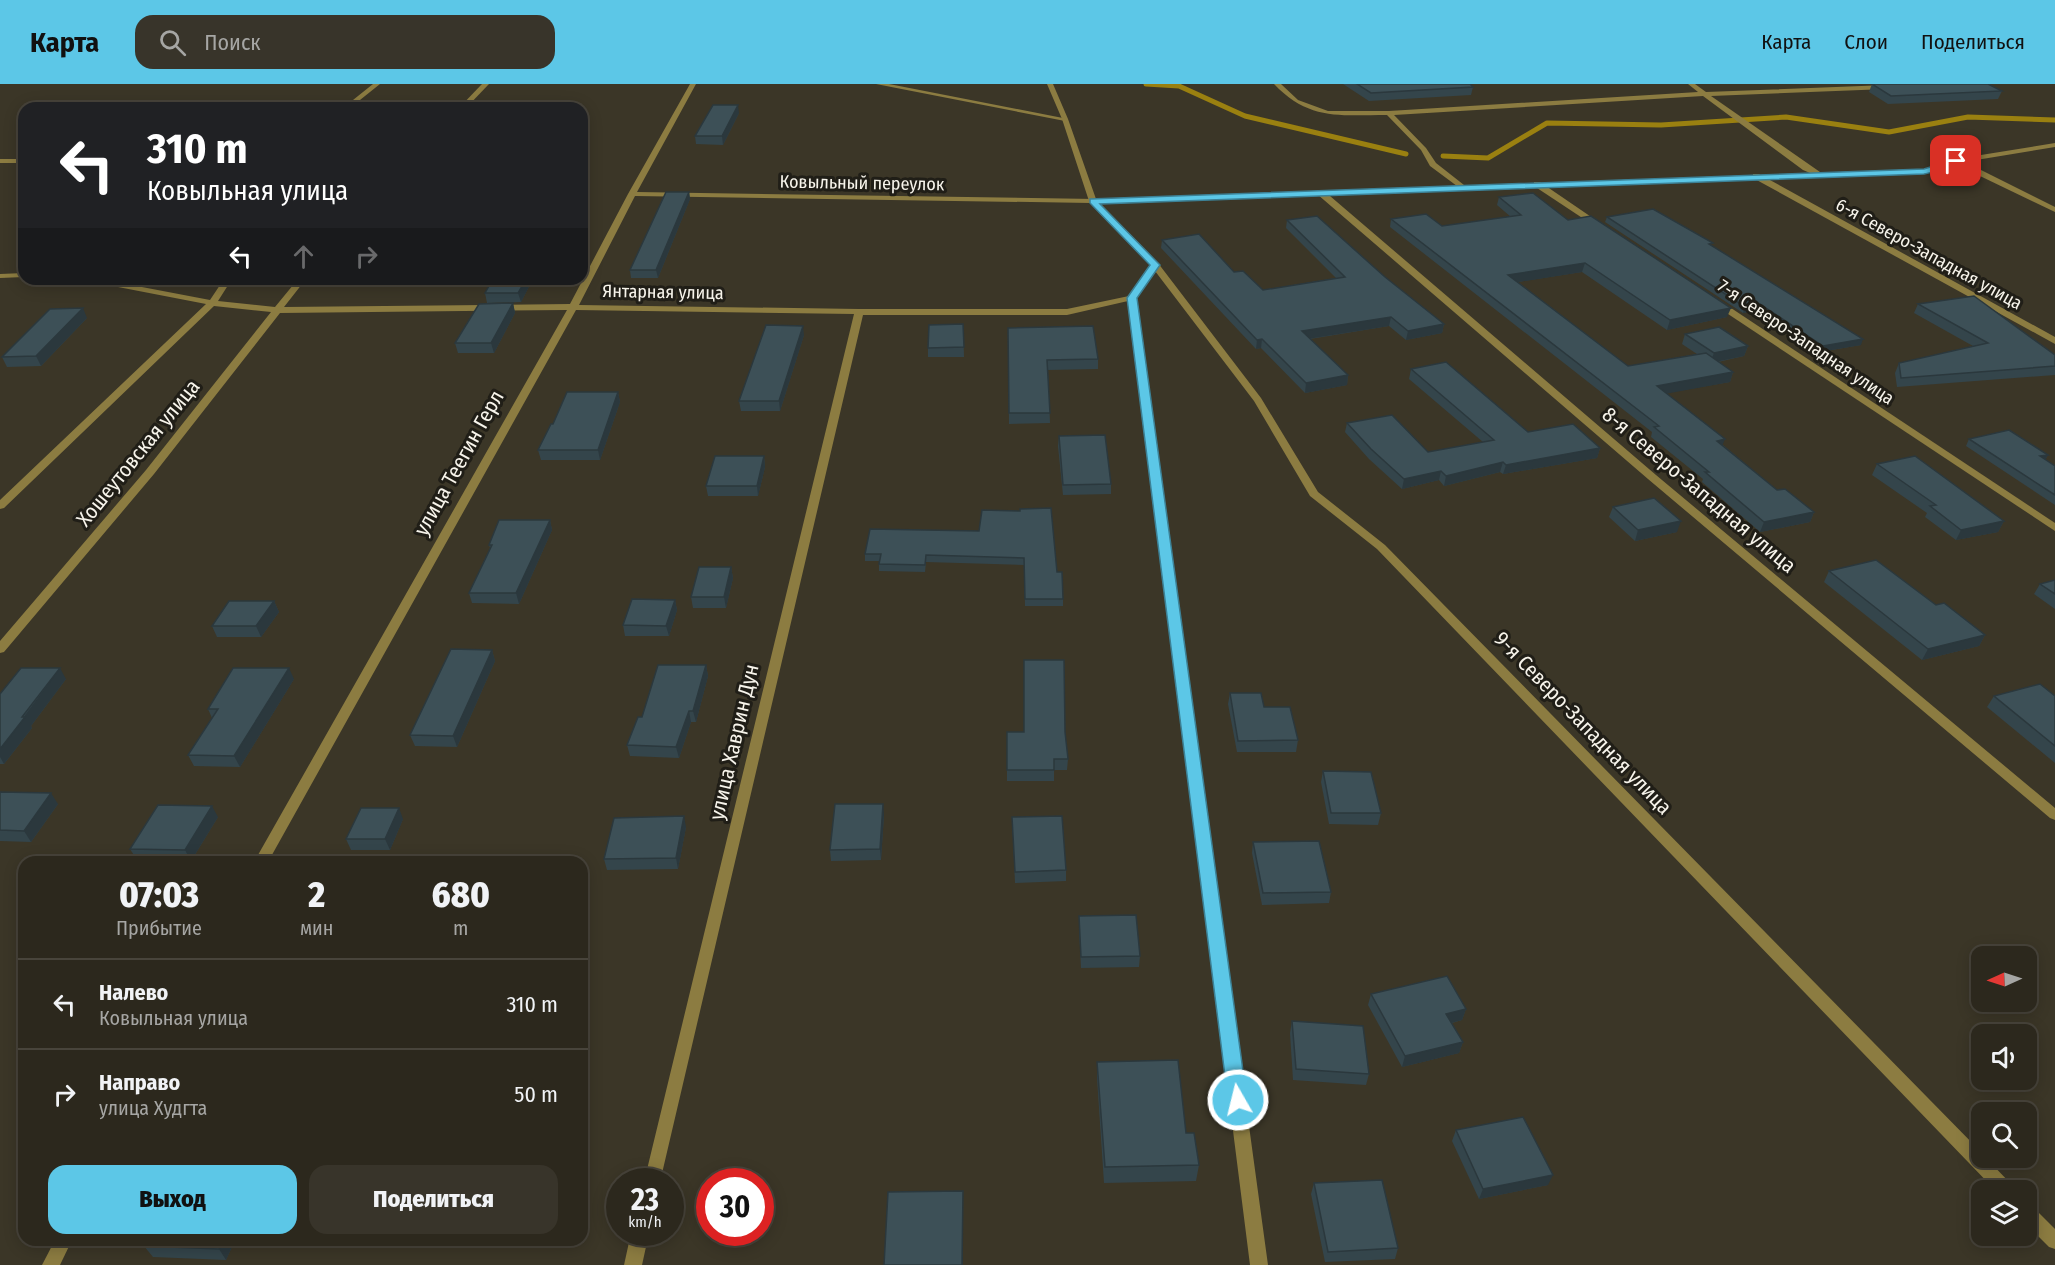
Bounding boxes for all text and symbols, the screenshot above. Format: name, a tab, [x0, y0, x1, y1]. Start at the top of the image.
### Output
search box	[135, 15, 555, 69]
text: Карта	[30, 26, 99, 59]
icon: search	[156, 26, 189, 59]
text: Поиск	[204, 29, 261, 56]
text: Карта	[1761, 29, 1811, 55]
text: Слои	[1844, 29, 1888, 55]
text: Поделиться	[1921, 29, 2025, 55]
text: 310 m	[147, 124, 248, 174]
icon: left	[48, 126, 126, 204]
pin	[1930, 135, 1981, 186]
icon: arrive	[1939, 144, 1972, 177]
street label: Ковыльный переулок	[779, 171, 945, 195]
text: Ковыльная улица	[147, 175, 348, 207]
street label: 6-я Северо-Западная улица	[1832, 194, 2026, 315]
icon: left	[224, 240, 257, 273]
icon: ahead	[287, 240, 320, 273]
icon: right	[350, 240, 383, 273]
street label: 7-я Северо-Западная улица	[1714, 275, 1899, 409]
street label: Янтарная улица	[602, 280, 724, 304]
street label: Хошеутовская улица	[71, 374, 205, 532]
street label: улица Теегин Герл	[408, 386, 510, 540]
street label: 8-я Северо-Западная улица	[1597, 401, 1801, 579]
street label: 9-я Северо-Западная улица	[1489, 626, 1677, 820]
street label: улица Хаврин Дун	[703, 661, 765, 823]
text: 07:03	[119, 873, 199, 917]
text: 2	[308, 873, 325, 917]
text: 680	[432, 873, 490, 917]
text: Прибытие	[116, 916, 202, 940]
text: мин	[300, 916, 334, 940]
text: m	[453, 916, 468, 940]
north arrow	[1971, 946, 2037, 1012]
map controls	[1971, 946, 2037, 1246]
text: Налево	[99, 979, 168, 1006]
icon: left	[48, 988, 81, 1021]
text: 310 m	[506, 991, 558, 1018]
text: Ковыльная улица	[99, 1006, 248, 1030]
button: sound	[1971, 1024, 2037, 1090]
position arrow	[1206, 1068, 1270, 1132]
text: Направо	[99, 1069, 180, 1096]
icon: right	[48, 1078, 81, 1111]
text: 50 m	[514, 1081, 558, 1108]
text: улица Худгта	[99, 1096, 207, 1120]
button: search	[1971, 1102, 2037, 1168]
button: Выход	[48, 1165, 297, 1234]
button: Поделиться	[309, 1165, 558, 1234]
speed limit sign: 30	[696, 1168, 774, 1246]
button: layers	[1971, 1180, 2037, 1246]
text: 23	[631, 1182, 659, 1218]
text: km/h	[628, 1213, 662, 1231]

